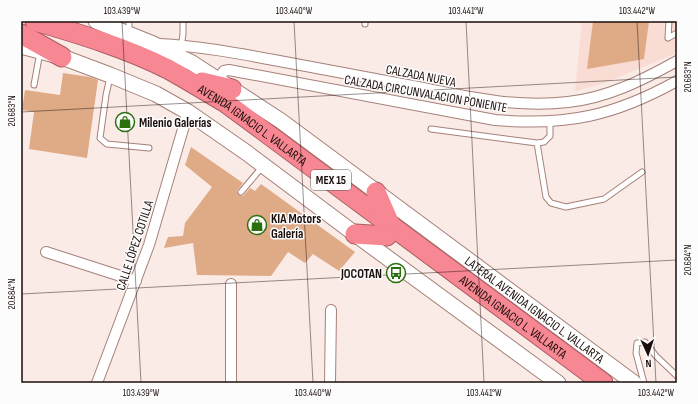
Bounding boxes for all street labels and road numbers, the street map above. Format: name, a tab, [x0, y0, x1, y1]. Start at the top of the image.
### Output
street label: CALZADA NUEVA	[384, 61, 458, 91]
street label: CALZADA CIRCUNVALACION PONIENTE	[343, 72, 508, 116]
street label: AVENIDA IGNACIO L. VALLARTA	[194, 81, 310, 170]
road number: MEX 15	[311, 170, 351, 190]
street label: CALLE LÓPEZ COTILLA	[113, 198, 157, 292]
street label: LATERAL AVENIDA IGNACIO L. VALLARTA	[463, 252, 607, 366]
street label: AVENIDA IGNACIO L. VALLARTA	[457, 272, 571, 362]

